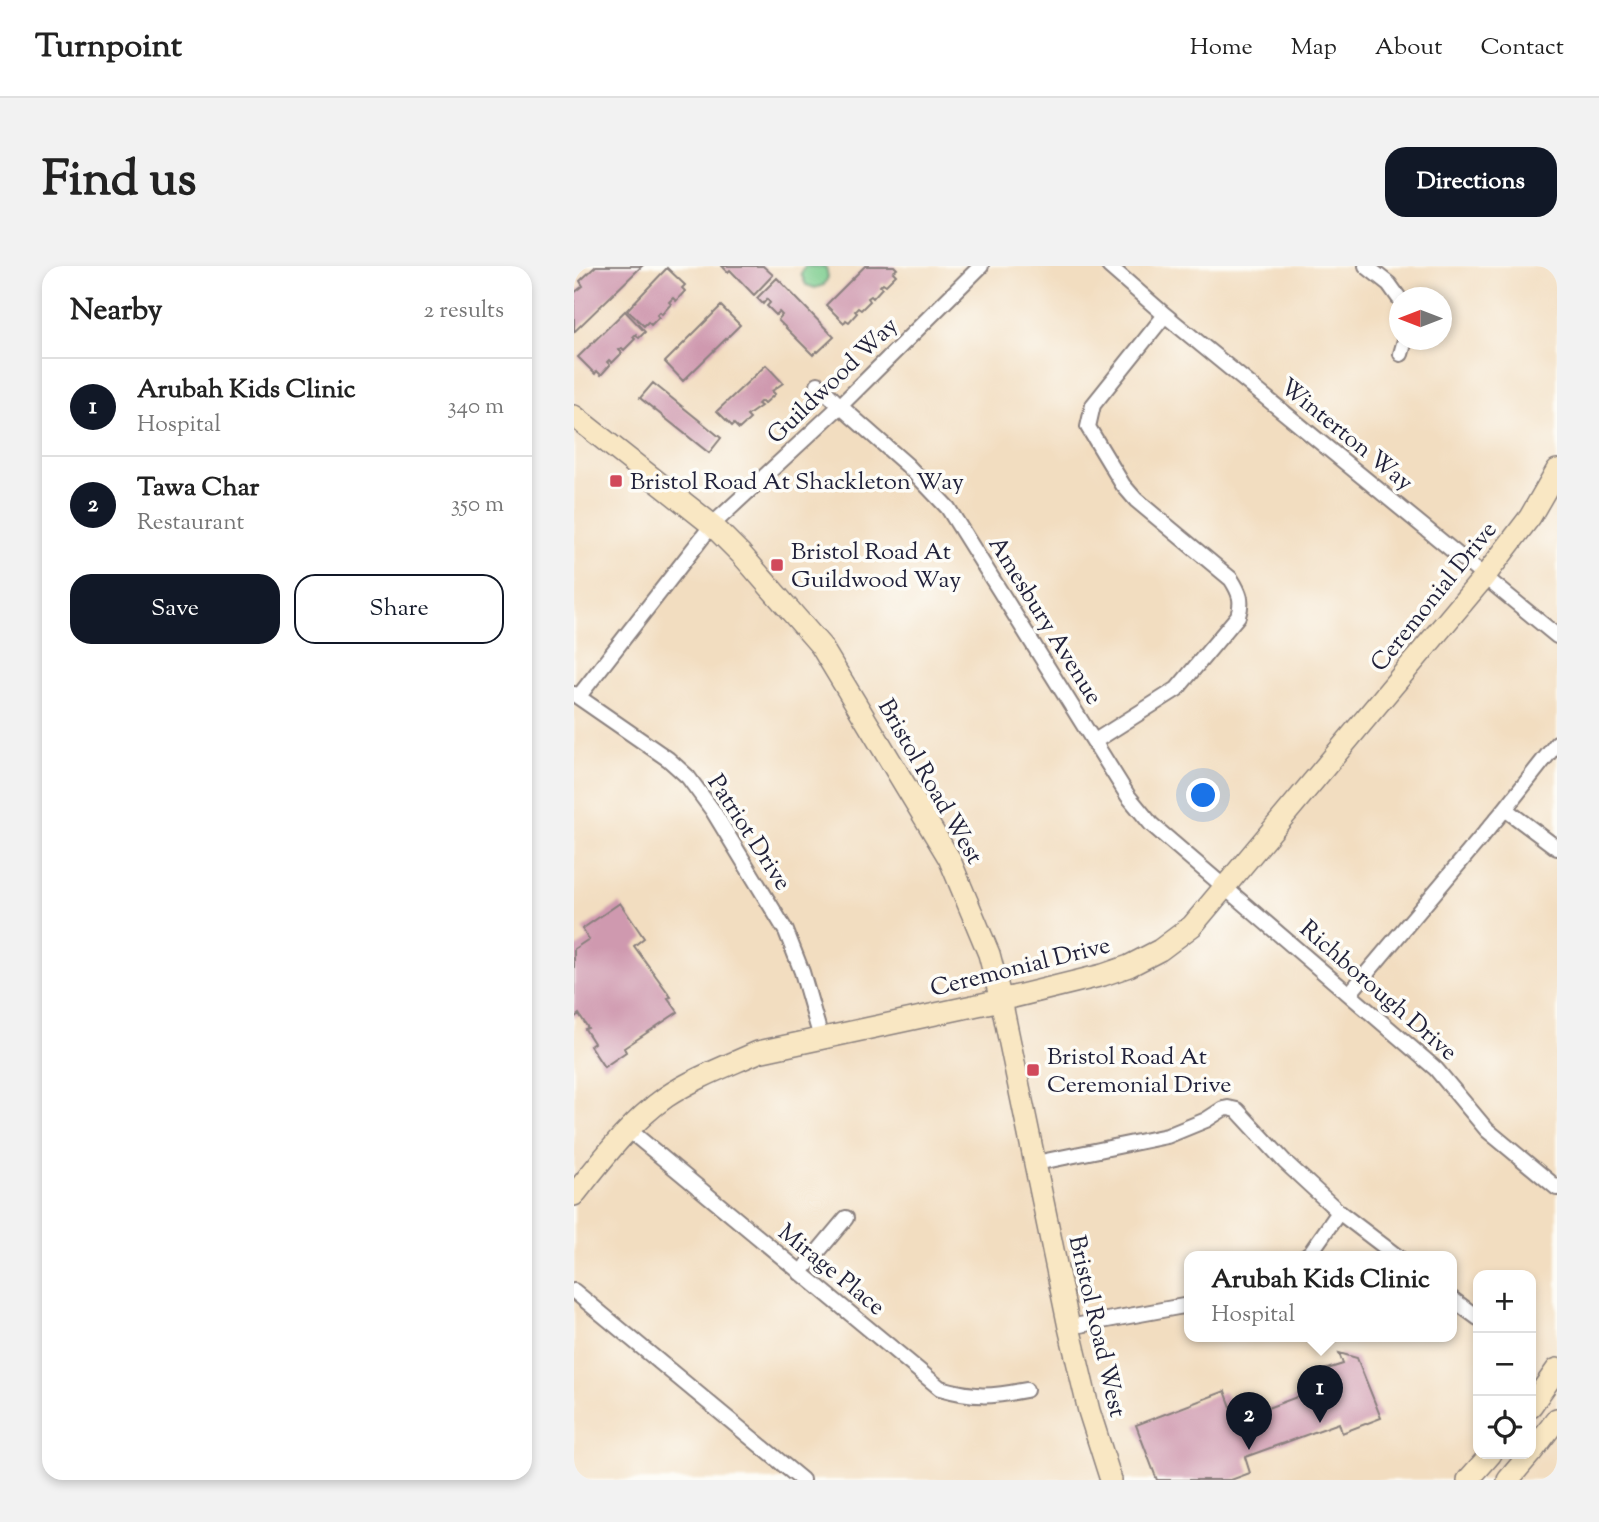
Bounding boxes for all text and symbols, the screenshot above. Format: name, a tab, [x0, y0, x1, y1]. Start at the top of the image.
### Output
text: Turnpoint	[35, 24, 182, 72]
text: Home	[1190, 31, 1253, 65]
text: Map	[1291, 31, 1337, 65]
text: About	[1375, 31, 1442, 65]
text: Contact	[1480, 31, 1564, 65]
text: Find us	[42, 147, 196, 217]
button: Directions	[1385, 147, 1557, 217]
north arrow	[1389, 287, 1452, 350]
text: Nearby	[70, 290, 162, 333]
text: 2 results	[424, 295, 504, 328]
street label: Guildwood Way	[760, 310, 906, 453]
street label: Winterton Way	[1272, 371, 1420, 500]
text: Arubah Kids Clinic	[137, 372, 356, 409]
text: 1	[89, 391, 97, 424]
text: 340 m	[447, 391, 504, 424]
text: Hospital	[137, 409, 221, 442]
place label: Bristol Road At Shackleton Way	[630, 466, 964, 500]
text: Tawa Char	[137, 470, 259, 507]
marker: Bristol Road At Shackleton Way	[608, 473, 624, 489]
text: 2	[88, 489, 98, 522]
text: 350 m	[451, 489, 504, 522]
text: Restaurant	[137, 507, 244, 540]
street label: Ceremonial Drive	[1363, 515, 1506, 680]
street label: Amesbury Avenue	[979, 530, 1110, 712]
place label: Bristol Road At Guildwood Way	[791, 536, 961, 598]
marker: Bristol Road At Guildwood Way	[769, 557, 785, 573]
button: Save	[70, 574, 280, 644]
button: Share	[294, 574, 504, 644]
street label: Bristol Road West	[868, 693, 990, 871]
street label: Patriot Drive	[698, 768, 799, 898]
your location	[1186, 778, 1220, 812]
street label: Richborough Drive	[1291, 913, 1464, 1070]
street label: Ceremonial Drive	[927, 929, 1114, 1007]
place label: Bristol Road At Ceremonial Drive	[1047, 1041, 1231, 1103]
marker: Bristol Road At Ceremonial Drive	[1025, 1062, 1041, 1078]
street label: Mirage Place	[770, 1217, 892, 1324]
street label: Bristol Road West	[1059, 1232, 1133, 1421]
popup	[1184, 1251, 1457, 1342]
text: Arubah Kids Clinic	[1211, 1262, 1430, 1299]
map controls	[1473, 1270, 1536, 1459]
button: +	[1473, 1270, 1536, 1333]
text: Hospital	[1211, 1299, 1295, 1332]
button: −	[1473, 1333, 1536, 1396]
pin: 1	[1297, 1365, 1343, 1423]
pin: 2	[1226, 1392, 1272, 1450]
button: locate	[1473, 1396, 1536, 1459]

